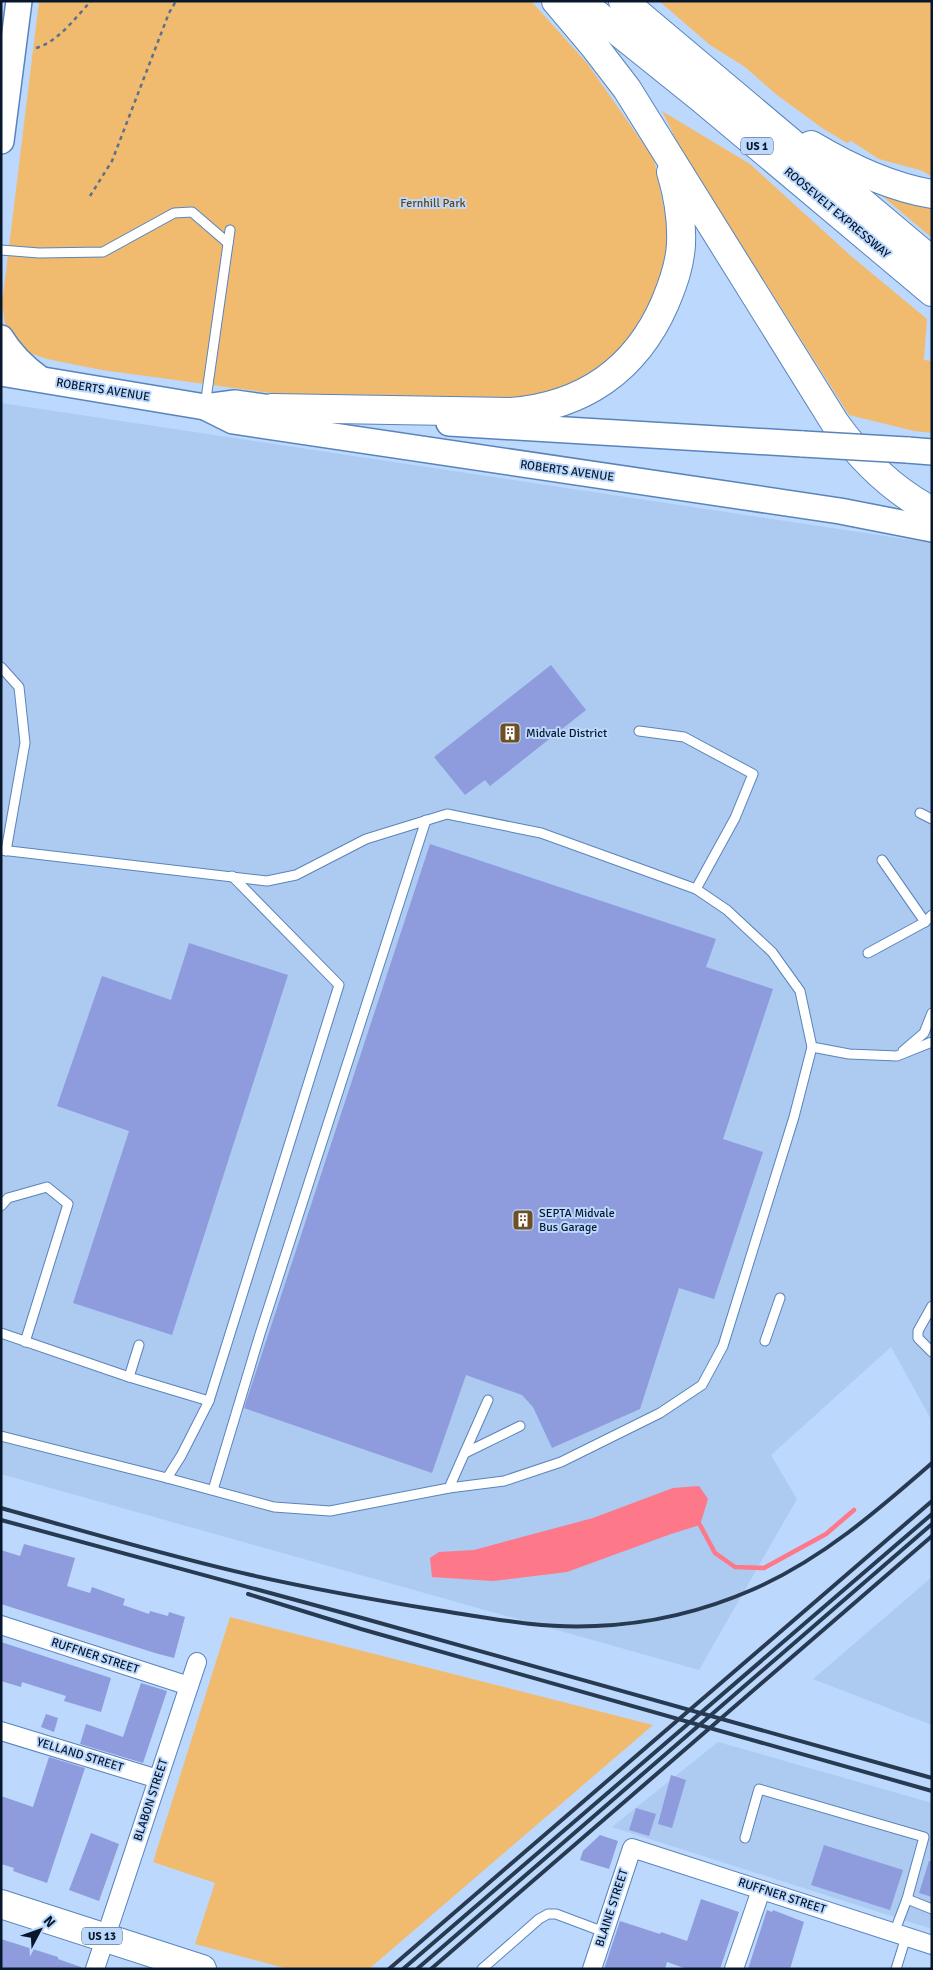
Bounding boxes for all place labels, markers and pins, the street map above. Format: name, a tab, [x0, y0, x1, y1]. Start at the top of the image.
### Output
building icon: Midvale District	[498, 721, 522, 745]
place label: Midvale District	[526, 726, 607, 741]
place label: SEPTA Midvale Bus Garage	[539, 1206, 615, 1235]
building icon: SEPTA Midvale Bus Garage	[511, 1208, 535, 1232]

